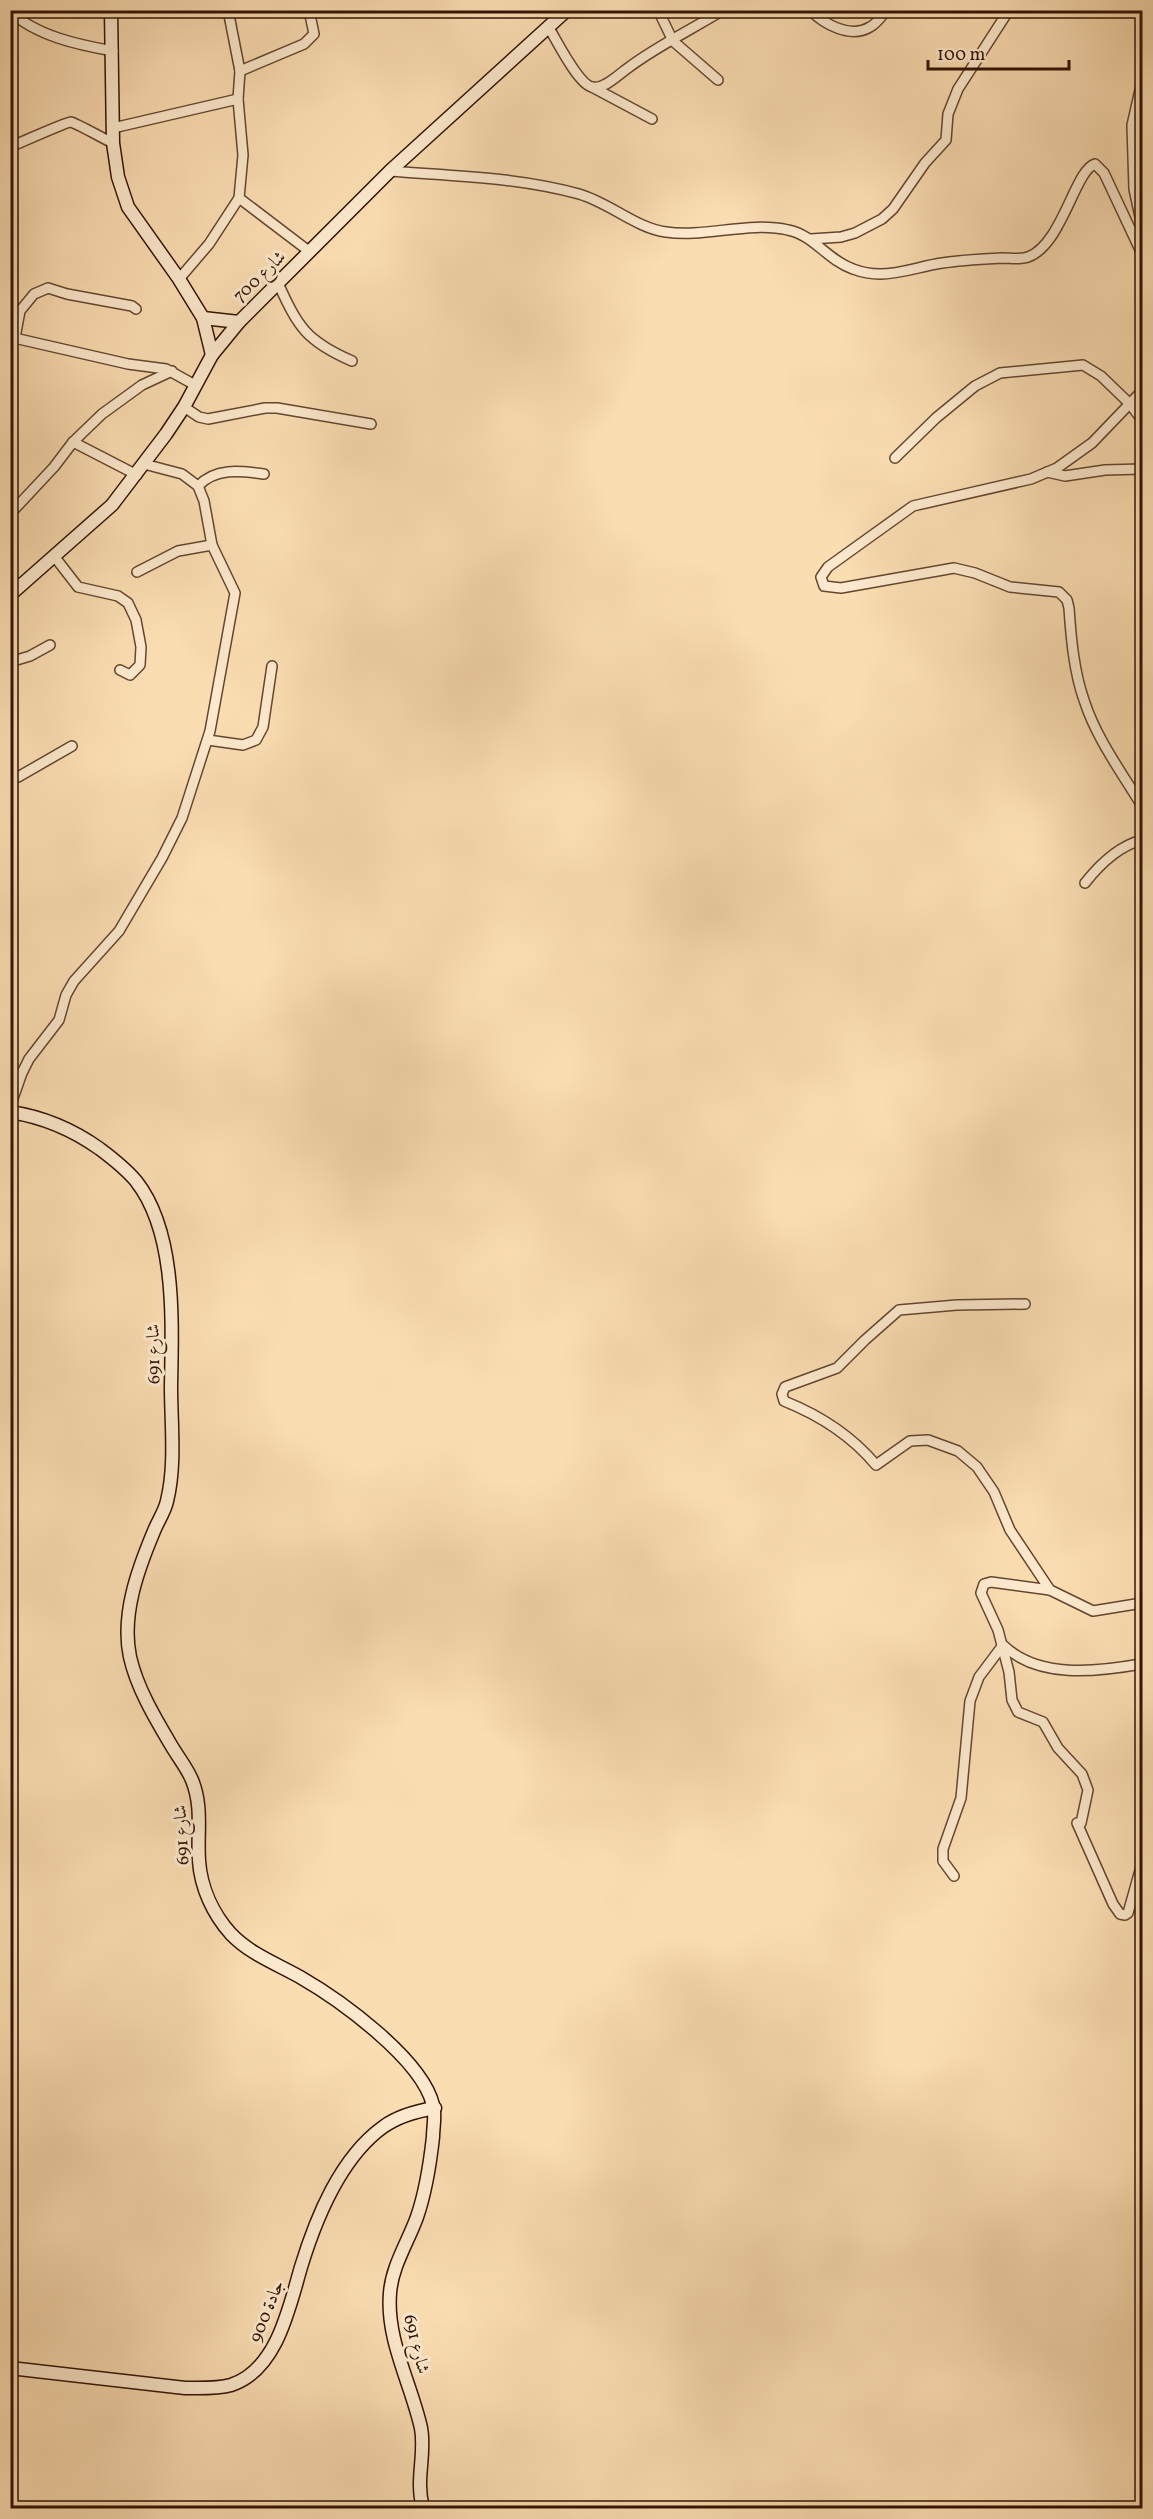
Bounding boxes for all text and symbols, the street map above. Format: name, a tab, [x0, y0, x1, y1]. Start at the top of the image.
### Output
scale bar	[928, 33, 1069, 71]
text: 100 m	[937, 43, 986, 68]
street label: شارع 700	[228, 246, 293, 309]
street label: شارع 691	[141, 1324, 169, 1384]
street label: شارع 691	[168, 1804, 198, 1866]
street label: جادة 900	[244, 2277, 291, 2346]
street label: شارع 691	[395, 2312, 435, 2377]

